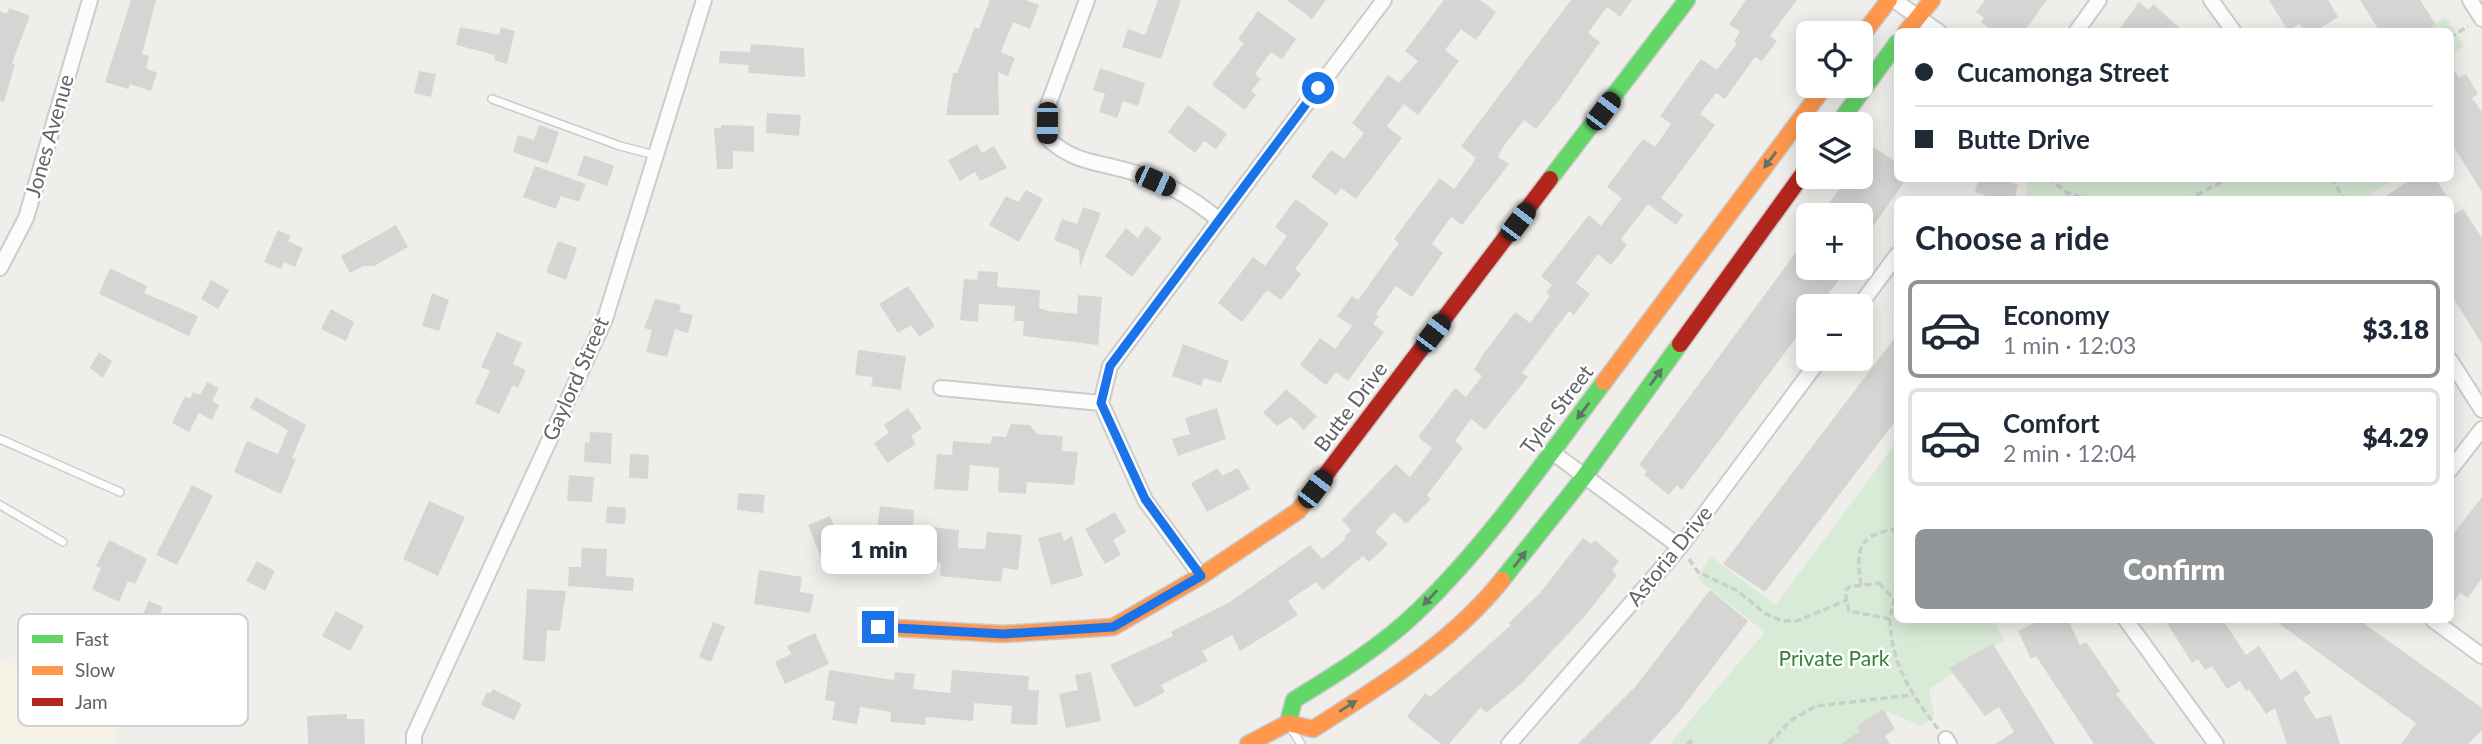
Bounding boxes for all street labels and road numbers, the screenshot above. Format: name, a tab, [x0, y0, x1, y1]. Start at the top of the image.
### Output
street label: Jones Avenue	[19, 71, 78, 200]
street label: Gaylord Street	[536, 312, 613, 444]
street label: Butte Drive	[1308, 356, 1392, 456]
street label: Tyler Street	[1514, 359, 1598, 459]
street label: Astoria Drive	[1621, 500, 1717, 610]

